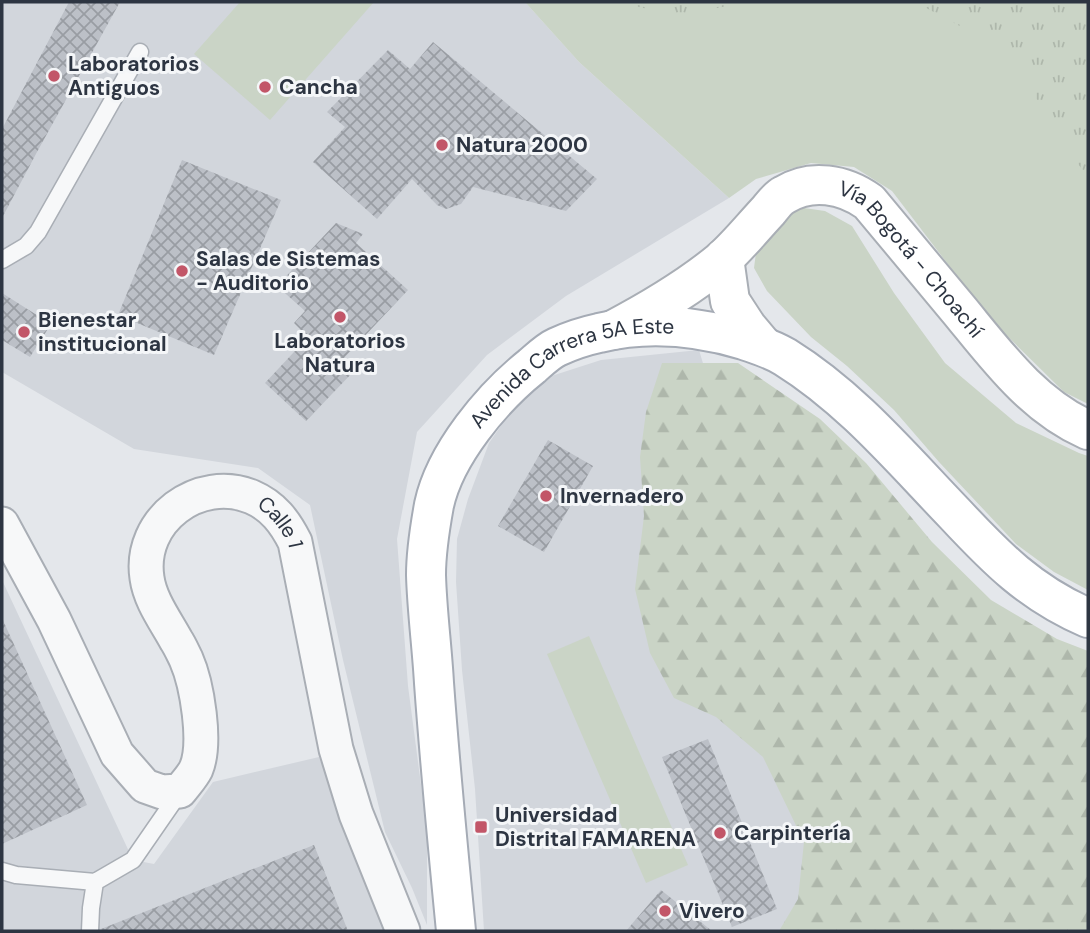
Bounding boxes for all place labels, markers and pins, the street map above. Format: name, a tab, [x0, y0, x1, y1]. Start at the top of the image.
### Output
place label: Laboratorios Antiguos	[68, 50, 199, 102]
marker: Laboratorios Antiguos	[46, 68, 62, 84]
place label: Cancha	[279, 73, 358, 101]
marker: Cancha	[257, 79, 273, 95]
place label: Natura 2000	[456, 131, 588, 159]
marker: Natura 2000	[434, 137, 450, 153]
place label: Salas de Sistemas - Auditorio	[196, 245, 380, 297]
marker: Salas de Sistemas - Auditorio	[174, 263, 190, 279]
place label: Bienestar institucional	[38, 306, 167, 358]
marker: Laboratorios Natura	[332, 309, 348, 325]
marker: Bienestar institucional	[16, 324, 32, 340]
place label: Laboratorios Natura	[274, 327, 406, 379]
place label: Invernadero	[560, 482, 684, 510]
marker: Invernadero	[538, 488, 554, 504]
place label: Universidad Distrital FAMARENA	[495, 801, 696, 853]
marker: Universidad Distrital FAMARENA	[473, 819, 489, 835]
place label: Carpintería	[734, 819, 851, 847]
marker: Carpintería	[712, 825, 728, 841]
place label: Vivero	[679, 897, 745, 925]
marker: Vivero	[657, 903, 673, 919]

